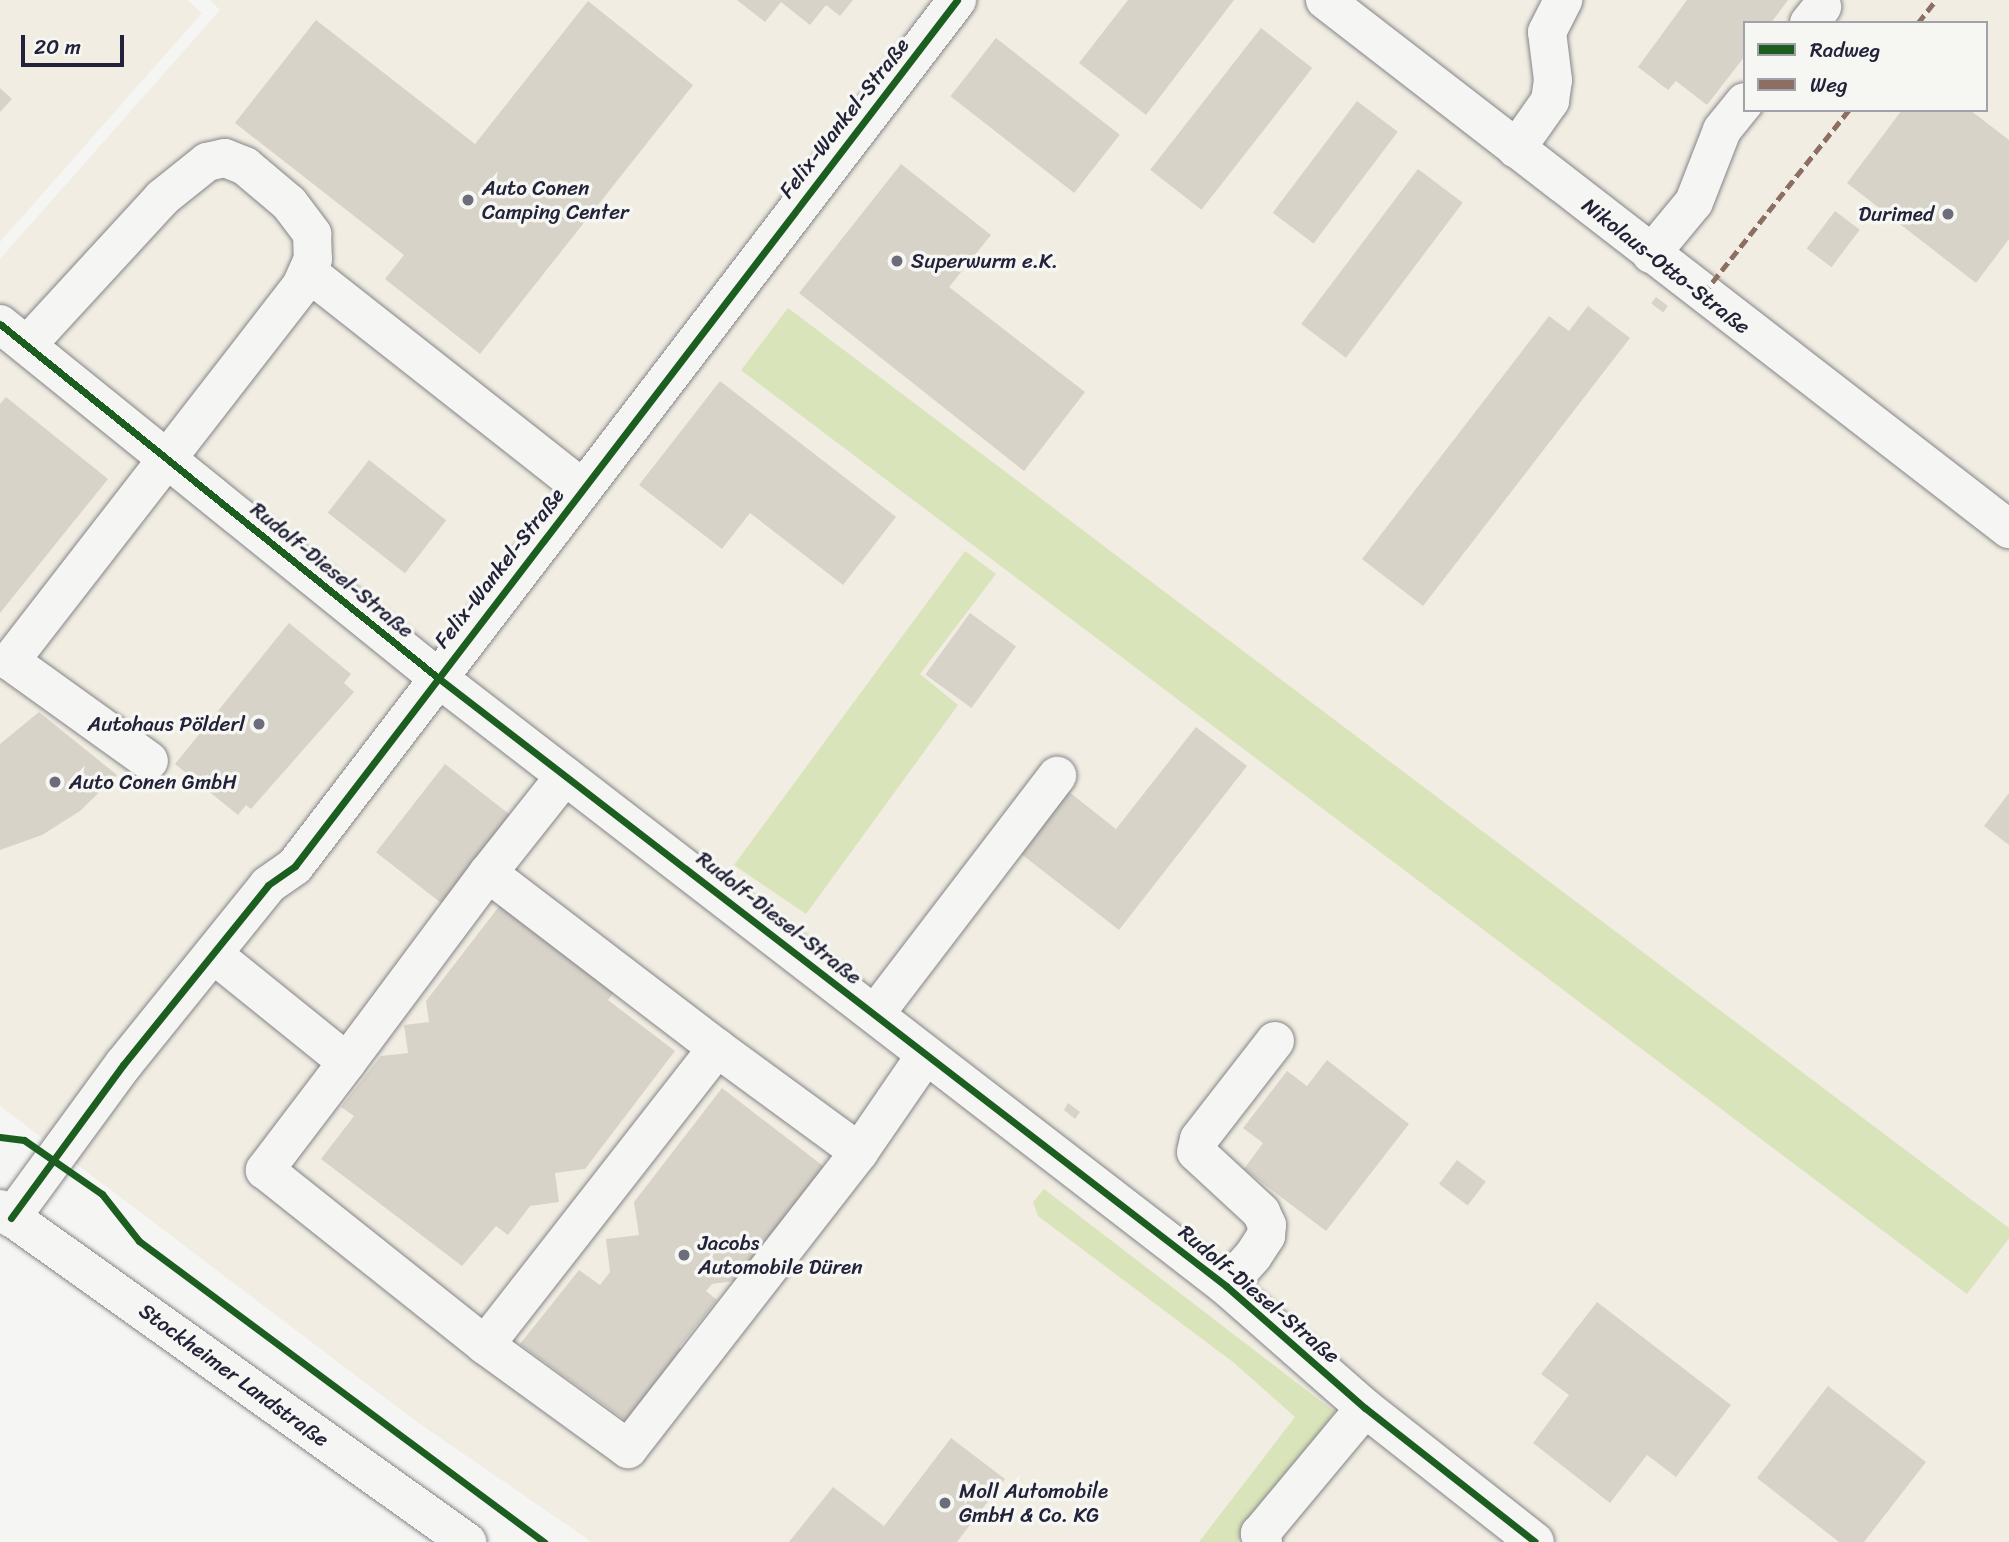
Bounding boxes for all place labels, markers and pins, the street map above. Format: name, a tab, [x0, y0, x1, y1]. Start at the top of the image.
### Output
place label: Auto Conen Camping Center	[482, 175, 630, 225]
marker: Auto Conen Camping Center	[460, 192, 476, 208]
place label: Durimed	[1858, 201, 1934, 227]
marker: Durimed	[1940, 206, 1956, 222]
place label: Superwurm e.K.	[911, 248, 1058, 274]
marker: Superwurm e.K.	[889, 253, 905, 269]
place label: Autohaus Pölderl	[87, 711, 245, 737]
marker: Autohaus Pölderl	[251, 716, 267, 732]
place label: Auto Conen GmbH	[69, 769, 237, 795]
marker: Auto Conen GmbH	[47, 774, 63, 790]
place label: Jacobs Automobile Düren	[698, 1230, 863, 1280]
marker: Jacobs Automobile Düren	[676, 1247, 692, 1263]
place label: Moll Automobile GmbH & Co. KG	[959, 1478, 1109, 1528]
marker: Moll Automobile GmbH & Co. KG	[937, 1495, 953, 1511]

